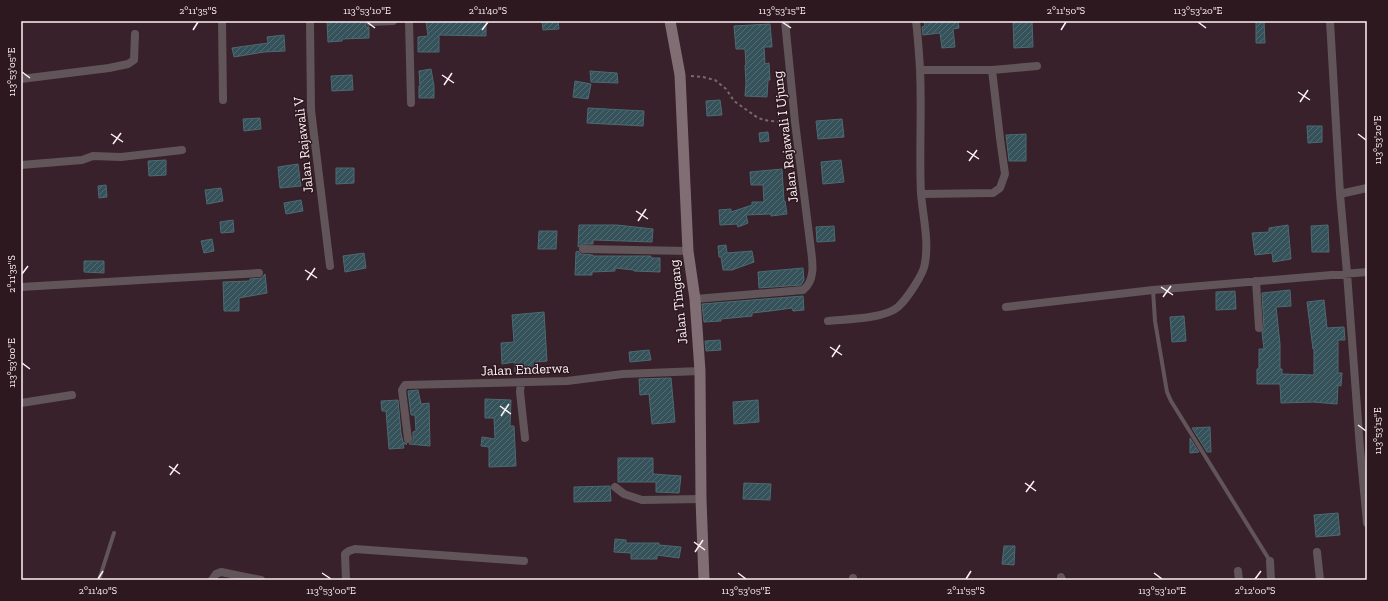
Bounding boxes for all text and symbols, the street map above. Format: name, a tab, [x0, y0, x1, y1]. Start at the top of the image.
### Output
text: 2°11'35"S	[179, 5, 217, 17]
text: 113°53'10"E	[343, 5, 391, 17]
text: 2°11'40"S	[469, 5, 507, 17]
text: 113°53'15"E	[758, 5, 806, 17]
text: 2°11'50"S	[1047, 5, 1085, 17]
text: 113°53'20"E	[1174, 5, 1223, 17]
text: 113°53'05"E	[6, 47, 18, 96]
street label: Jalan Rajawali I Ujung	[769, 70, 802, 204]
street label: Jalan Rajawali V	[290, 95, 317, 194]
text: 113°53'20"E	[1372, 115, 1384, 164]
text: 2°11'35"S	[6, 255, 18, 293]
street label: Jalan Tingang	[666, 258, 691, 345]
text: 113°53'00"E	[6, 338, 18, 388]
street label: Jalan Enderwa	[481, 359, 570, 380]
text: 113°53'15"E	[1372, 407, 1384, 455]
text: 2°11'40"S	[79, 585, 117, 597]
text: 113°53'00"E	[306, 585, 356, 597]
text: 113°53'05"E	[722, 585, 771, 597]
text: 2°11'55"S	[947, 585, 985, 597]
text: 113°53'10"E	[1138, 585, 1186, 597]
text: 2°12'00"S	[1235, 585, 1275, 597]

